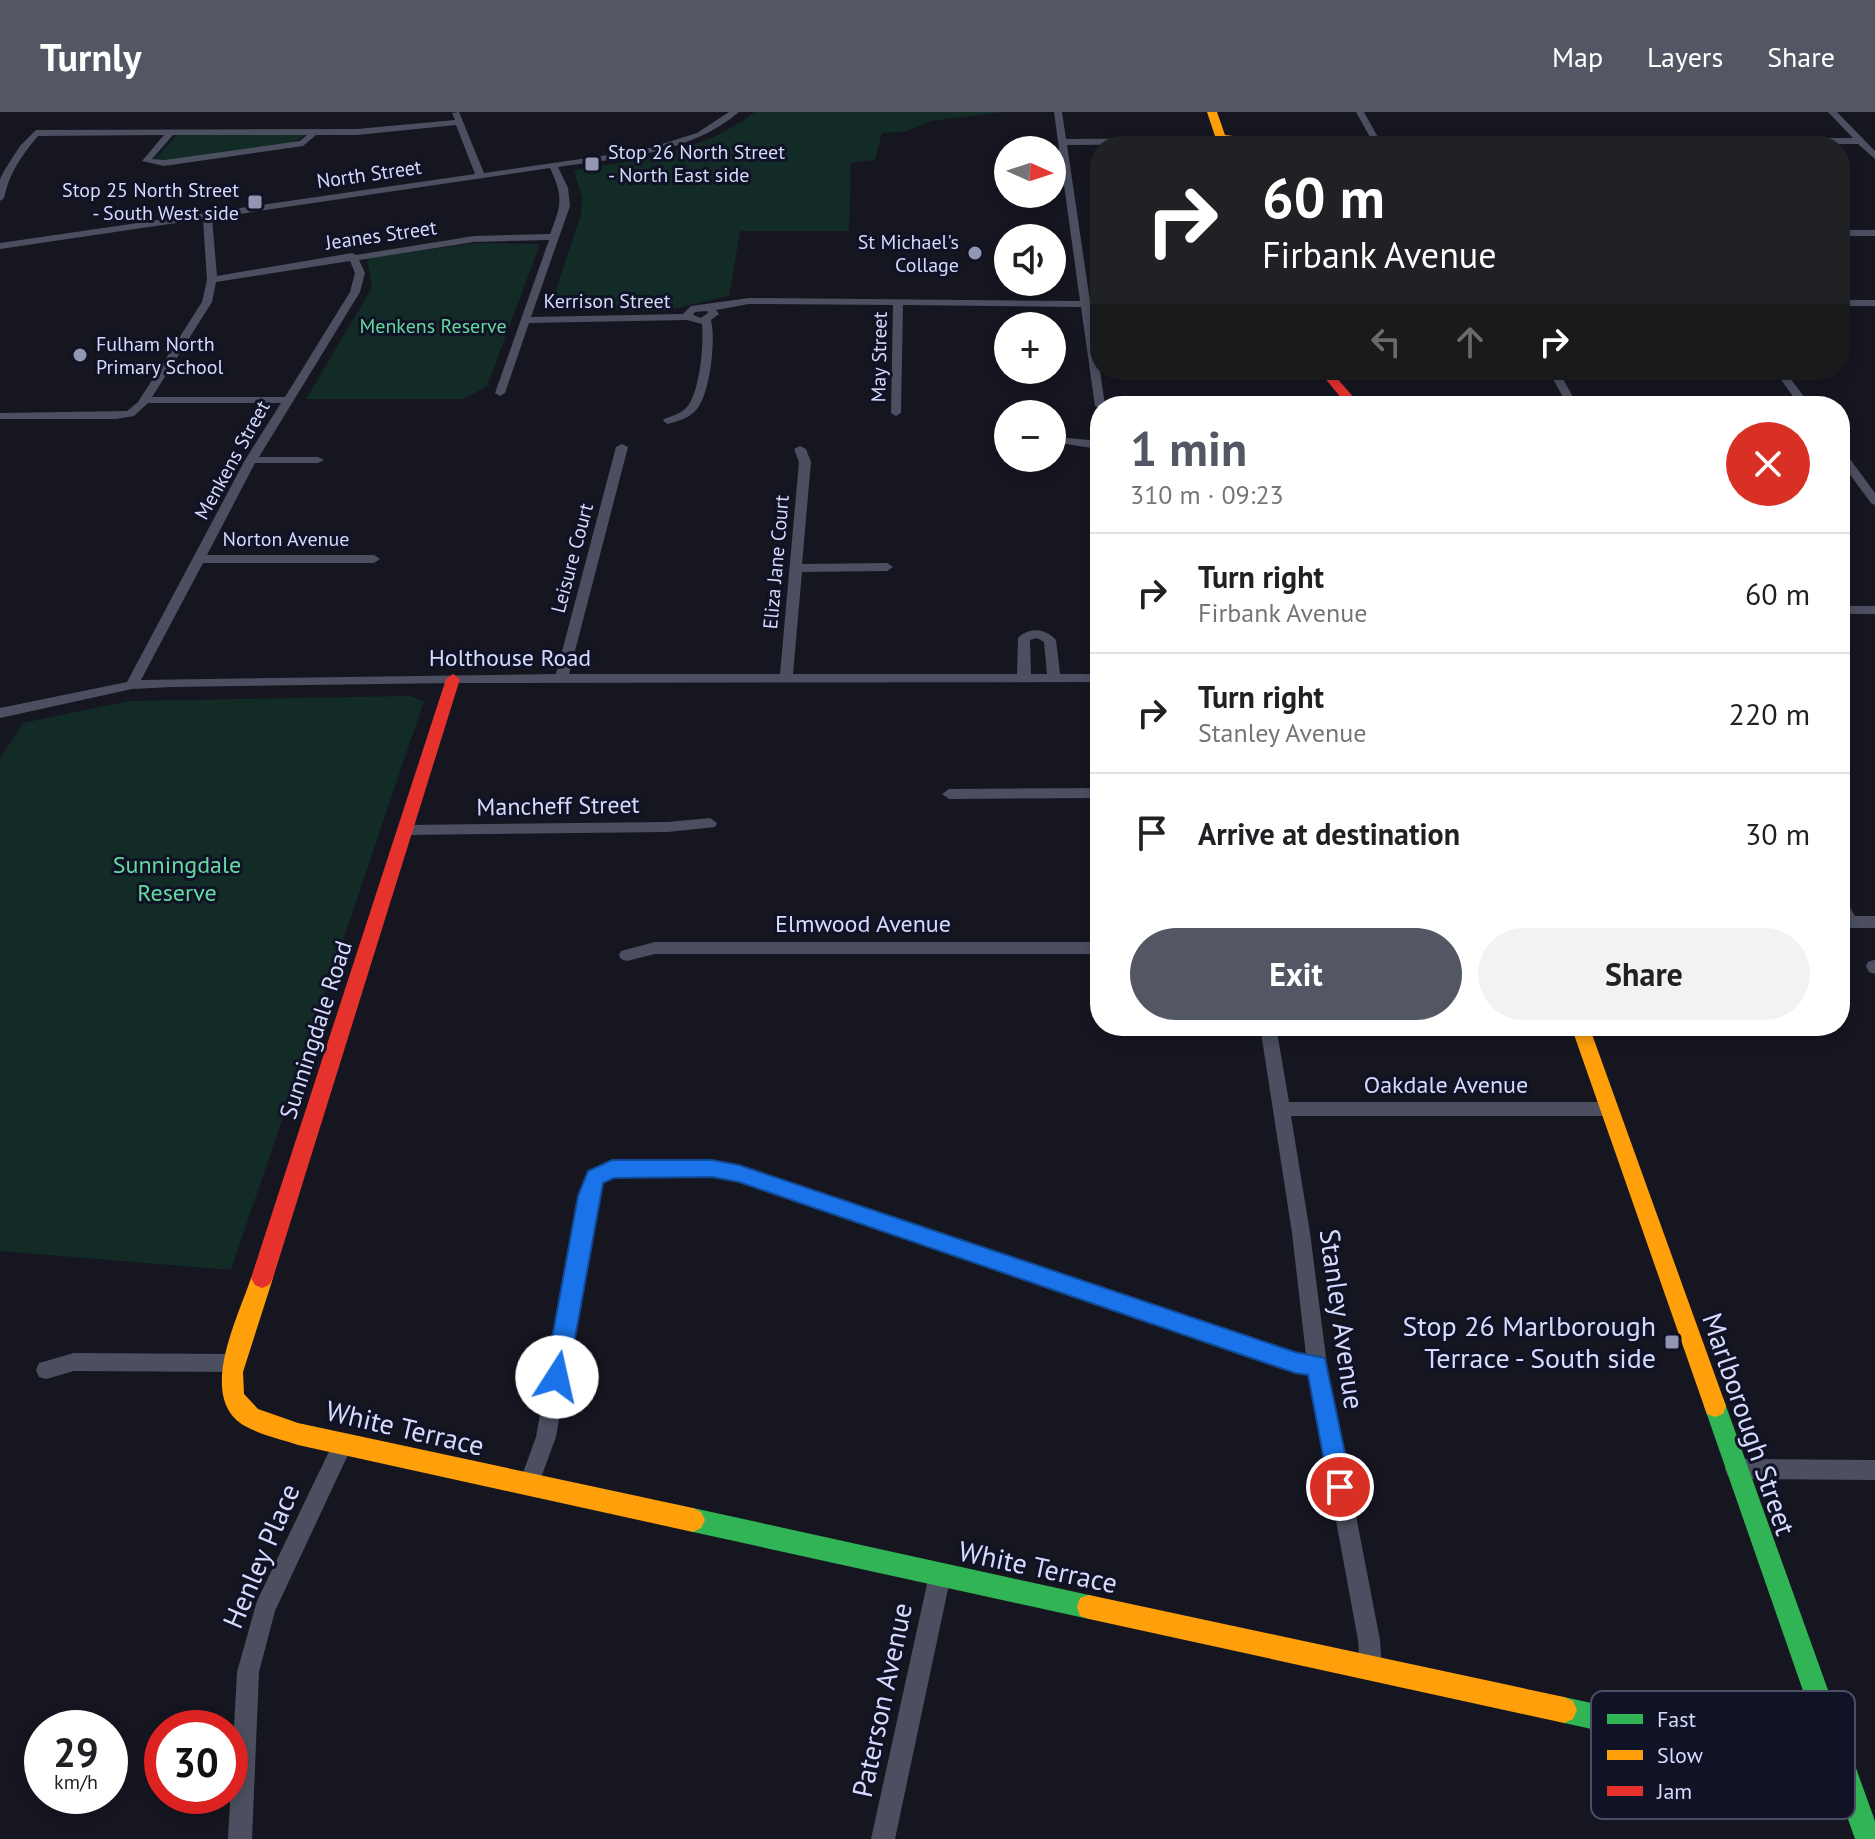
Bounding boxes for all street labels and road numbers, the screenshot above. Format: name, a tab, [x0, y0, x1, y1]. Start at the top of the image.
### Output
street label: North Street	[315, 154, 423, 194]
street label: Jeanes Street	[323, 214, 438, 256]
street label: Kerrison Street	[544, 288, 671, 314]
street label: May Street	[865, 311, 893, 403]
street label: Menkens Street	[189, 396, 276, 524]
street label: Eliza Jane Court	[757, 494, 795, 630]
street label: Leisure Court	[545, 500, 599, 616]
street label: Norton Avenue	[223, 526, 349, 552]
street label: Holthouse Road	[429, 642, 591, 673]
street label: Mancheff Street	[476, 789, 640, 822]
street label: Elmwood Avenue	[775, 908, 951, 939]
street label: Sunningdale Road	[272, 937, 359, 1123]
street label: Oakdale Avenue	[1364, 1069, 1528, 1100]
street label: Stanley Avenue	[1312, 1227, 1373, 1411]
street label: Marlborough Street	[1694, 1308, 1805, 1540]
street label: White Terrace	[322, 1391, 488, 1464]
street label: Henley Place	[214, 1478, 308, 1634]
street label: White Terrace	[955, 1532, 1121, 1601]
street label: Paterson Avenue	[843, 1599, 920, 1800]

